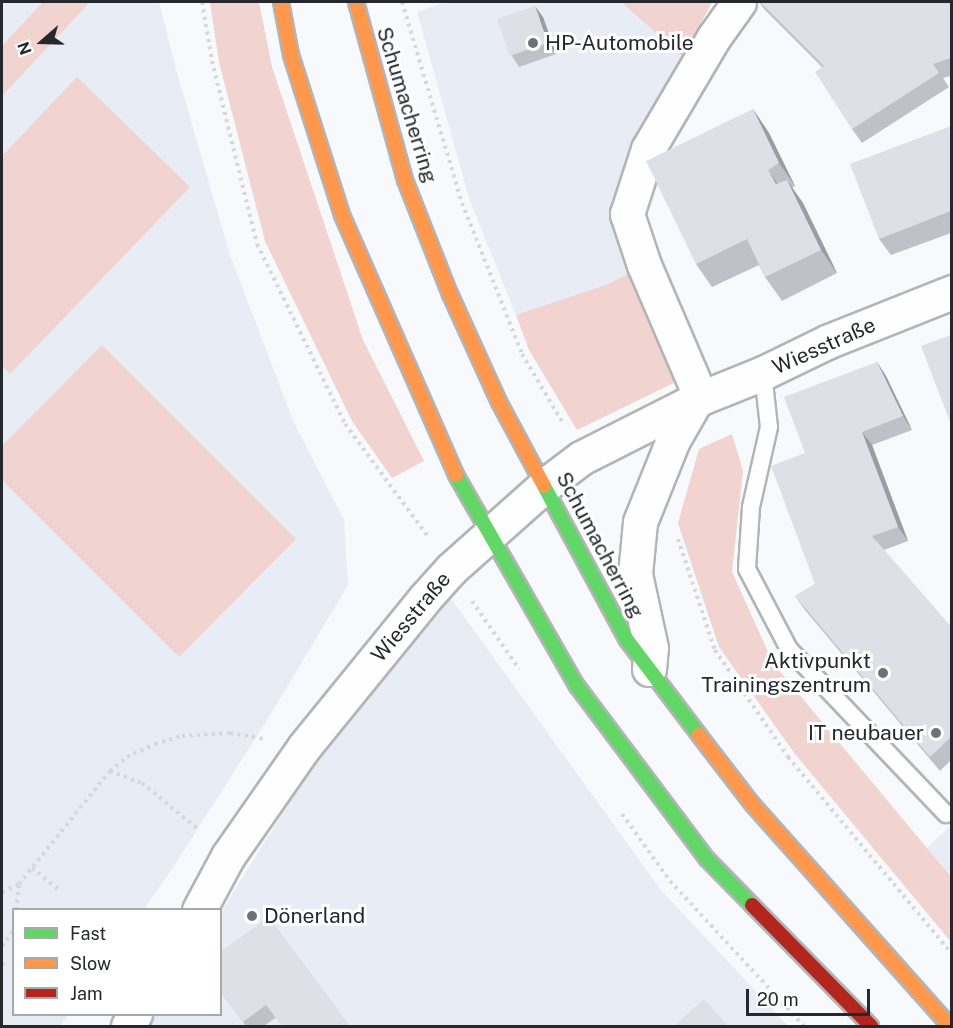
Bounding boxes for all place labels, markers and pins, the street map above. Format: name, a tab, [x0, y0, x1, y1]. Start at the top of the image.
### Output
place label: HP-Automobile	[545, 30, 694, 56]
marker: HP-Automobile	[526, 36, 540, 50]
place label: Aktivpunkt Trainingszentrum	[701, 648, 871, 698]
marker: Aktivpunkt Trainingszentrum	[876, 666, 890, 680]
place label: IT neubauer	[808, 720, 924, 746]
marker: IT neubauer	[929, 726, 943, 740]
place label: Dönerland	[264, 903, 365, 929]
marker: Dönerland	[245, 909, 259, 923]

